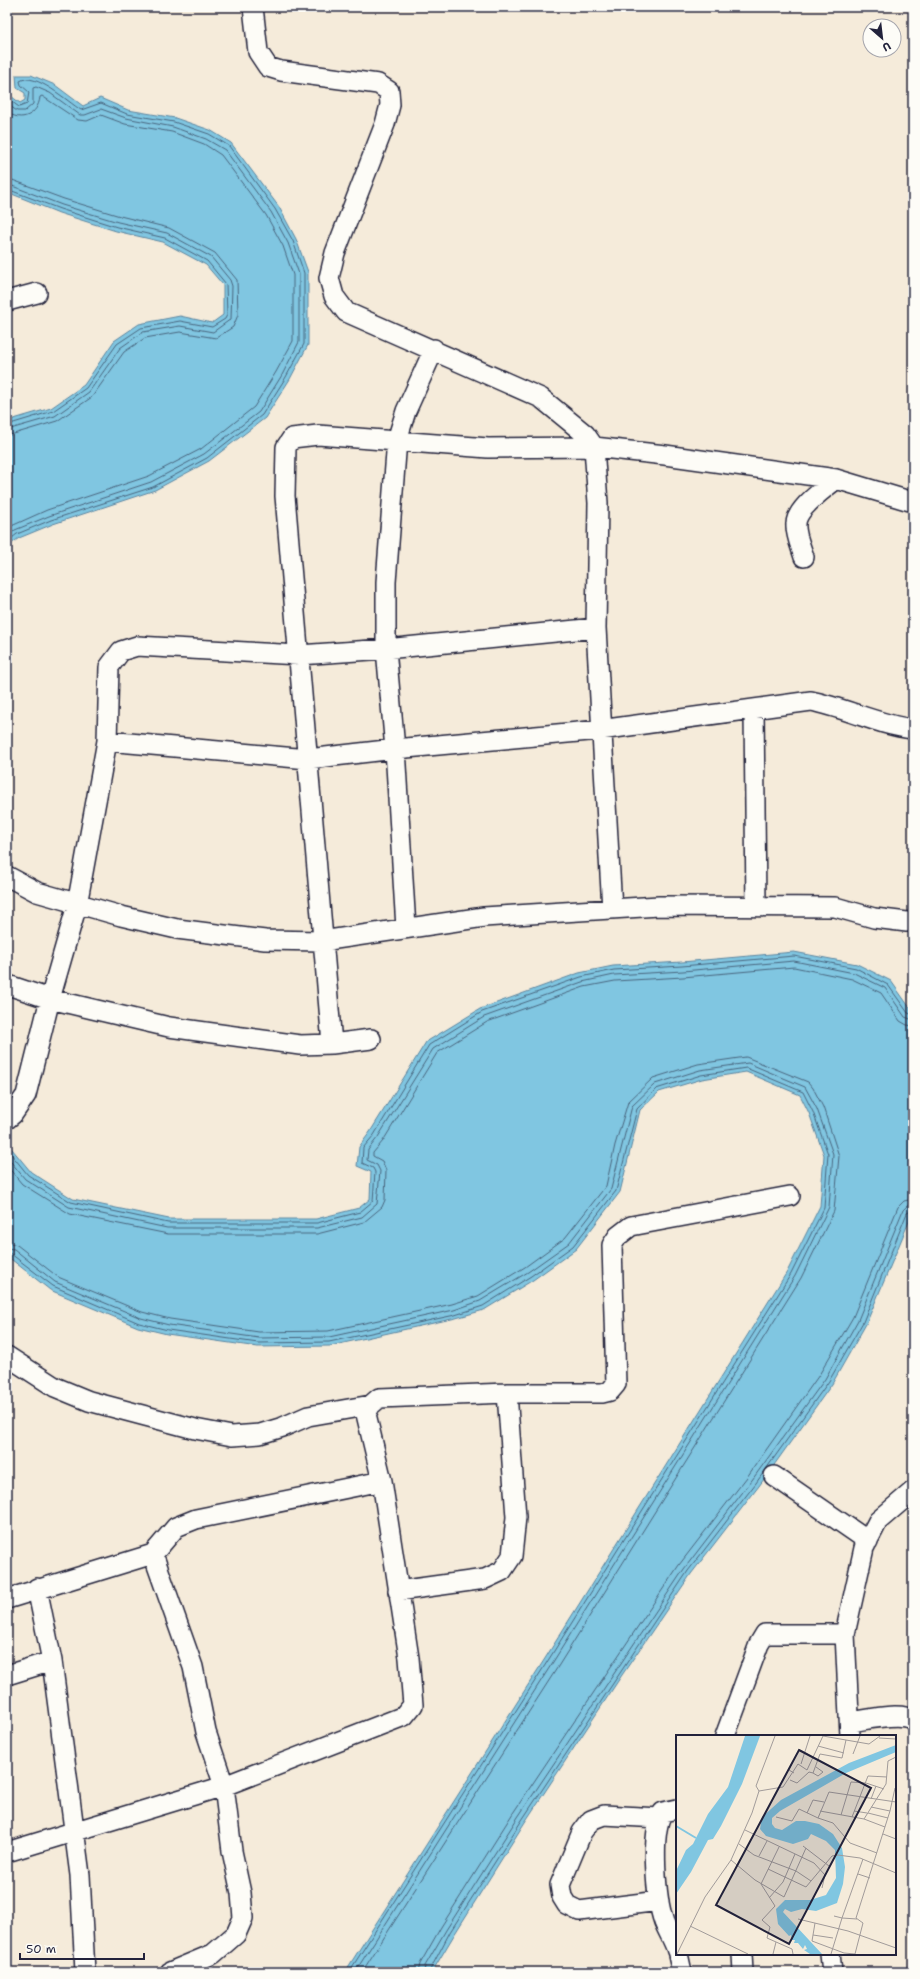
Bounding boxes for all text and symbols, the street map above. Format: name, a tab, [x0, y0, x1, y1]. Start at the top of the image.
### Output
north arrow	[862, 18, 902, 58]
text: U	[880, 38, 893, 55]
inset map	[676, 1735, 896, 1955]
scale bar	[20, 1935, 144, 1961]
text: 50 m	[26, 1941, 56, 1957]

